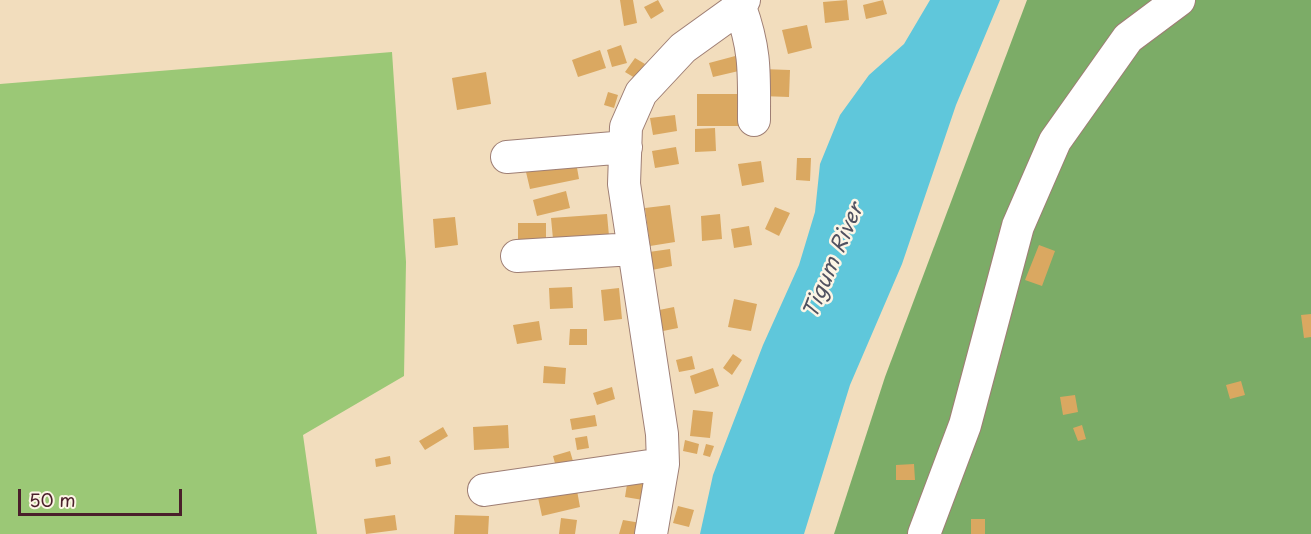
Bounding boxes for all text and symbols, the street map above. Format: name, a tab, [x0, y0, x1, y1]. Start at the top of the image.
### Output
water label: Tigum River	[799, 200, 869, 322]
scale bar	[21, 477, 184, 515]
text: 50 m	[29, 486, 76, 513]

